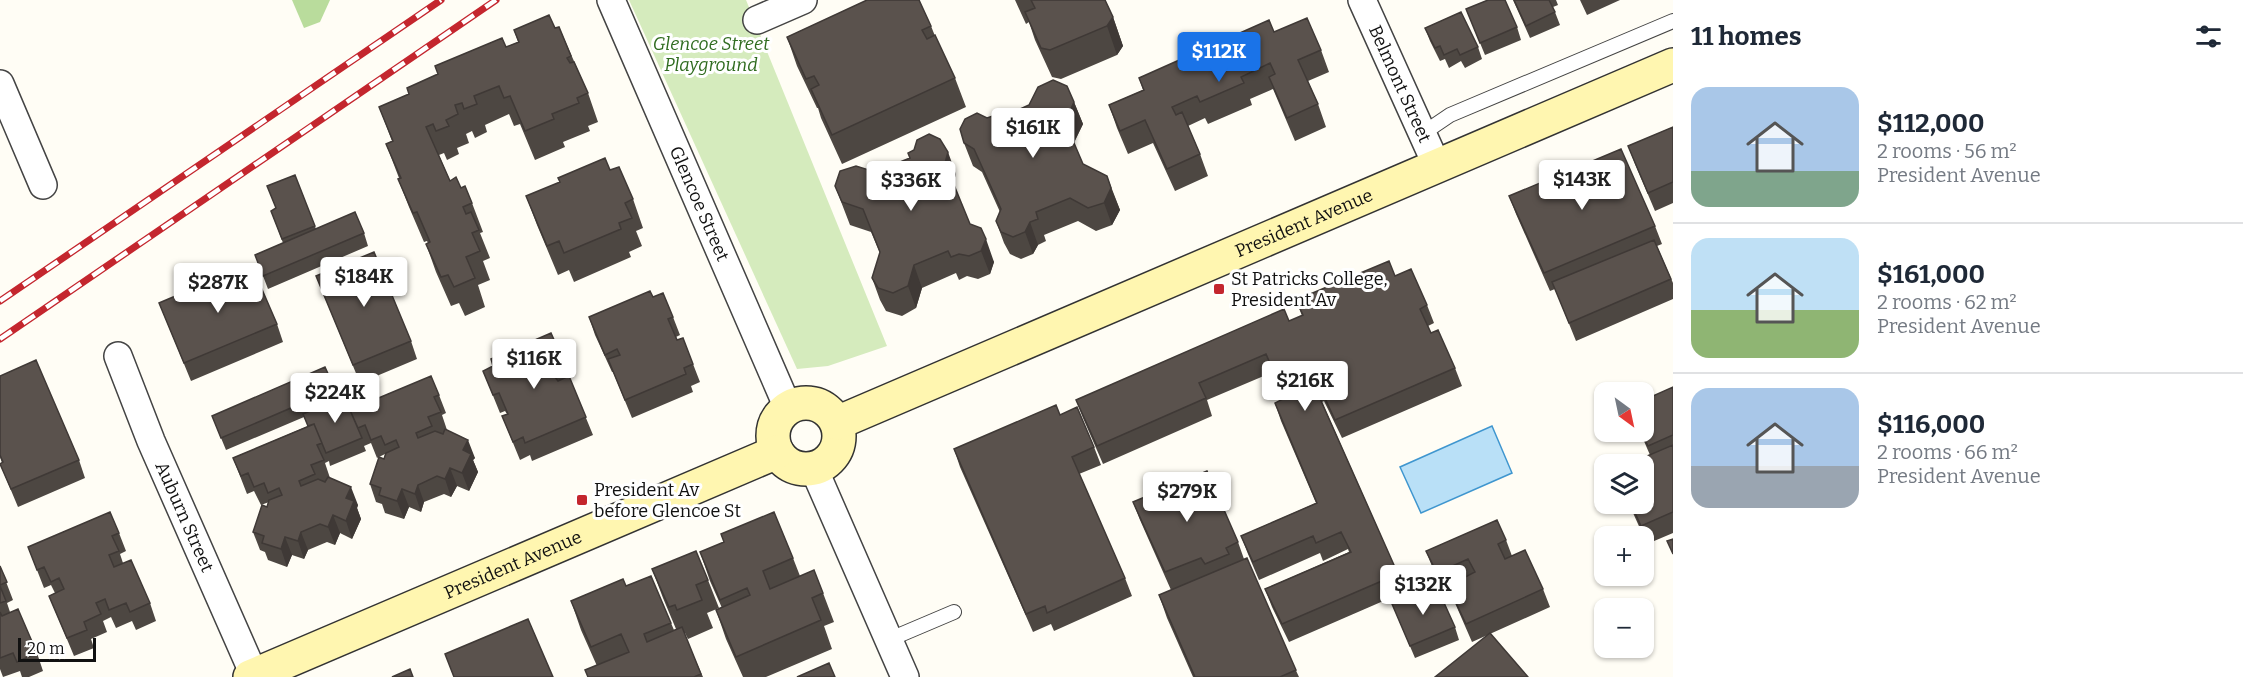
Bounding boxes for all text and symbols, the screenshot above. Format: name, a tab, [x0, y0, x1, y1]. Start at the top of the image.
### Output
icon: filters	[2192, 20, 2225, 53]
text: 11 homes	[1691, 21, 1802, 52]
street label: Belmont Street	[1364, 22, 1436, 146]
pin: $112K	[1177, 32, 1261, 83]
park label: Glencoe Street Playground	[653, 33, 770, 76]
text: $112K	[1192, 39, 1246, 63]
pin: $161K	[991, 108, 1075, 159]
text: $112,000	[1877, 108, 1985, 139]
icon: home	[1739, 111, 1811, 183]
text: $161K	[1005, 115, 1061, 139]
text: 2 rooms · 56 m²	[1877, 139, 2017, 163]
street label: Glencoe Street	[665, 143, 734, 265]
pin: $143K	[1540, 160, 1624, 211]
pin: $336K	[869, 161, 953, 212]
text: President Avenue	[1877, 163, 2041, 187]
text: $143K	[1553, 167, 1611, 191]
text: $336K	[881, 168, 941, 192]
street label: President Avenue	[1232, 184, 1376, 262]
pin: $184K	[322, 257, 406, 308]
text: $161,000	[1877, 259, 1985, 290]
icon: home	[1739, 262, 1811, 334]
pin: $287K	[176, 263, 260, 314]
text: $184K	[334, 264, 394, 288]
place label: St Patricks College, President Av	[1231, 268, 1388, 311]
text: $287K	[188, 270, 248, 294]
marker: St Patricks College, President Av	[1212, 282, 1226, 296]
text: 2 rooms · 62 m²	[1877, 290, 2017, 314]
text: President Avenue	[1877, 314, 2041, 338]
pin: $116K	[492, 339, 576, 390]
text: $116K	[506, 346, 562, 370]
pin: $216K	[1263, 361, 1347, 412]
text: $216K	[1276, 368, 1334, 392]
pin: $224K	[293, 373, 377, 424]
text: $224K	[304, 380, 366, 404]
north arrow	[1594, 382, 1654, 442]
map controls	[1594, 382, 1654, 658]
text: $116,000	[1877, 409, 1985, 440]
icon: home	[1739, 412, 1811, 484]
text: 2 rooms · 66 m²	[1877, 440, 2018, 464]
button: layers	[1594, 454, 1654, 514]
street label: Auburn Street	[150, 458, 219, 576]
text: President Avenue	[1877, 464, 2041, 488]
pin: $279K	[1145, 472, 1229, 523]
place label: President Av before Glencoe St	[594, 479, 741, 522]
text: $279K	[1157, 479, 1217, 503]
marker: President Av before Glencoe St	[575, 493, 589, 507]
street label: President Avenue	[441, 526, 585, 604]
button: +	[1594, 526, 1654, 586]
pin: $132K	[1381, 565, 1465, 616]
text: $132K	[1394, 572, 1452, 596]
button: −	[1594, 598, 1654, 658]
scale bar	[18, 635, 96, 662]
text: 20 m	[27, 639, 64, 658]

